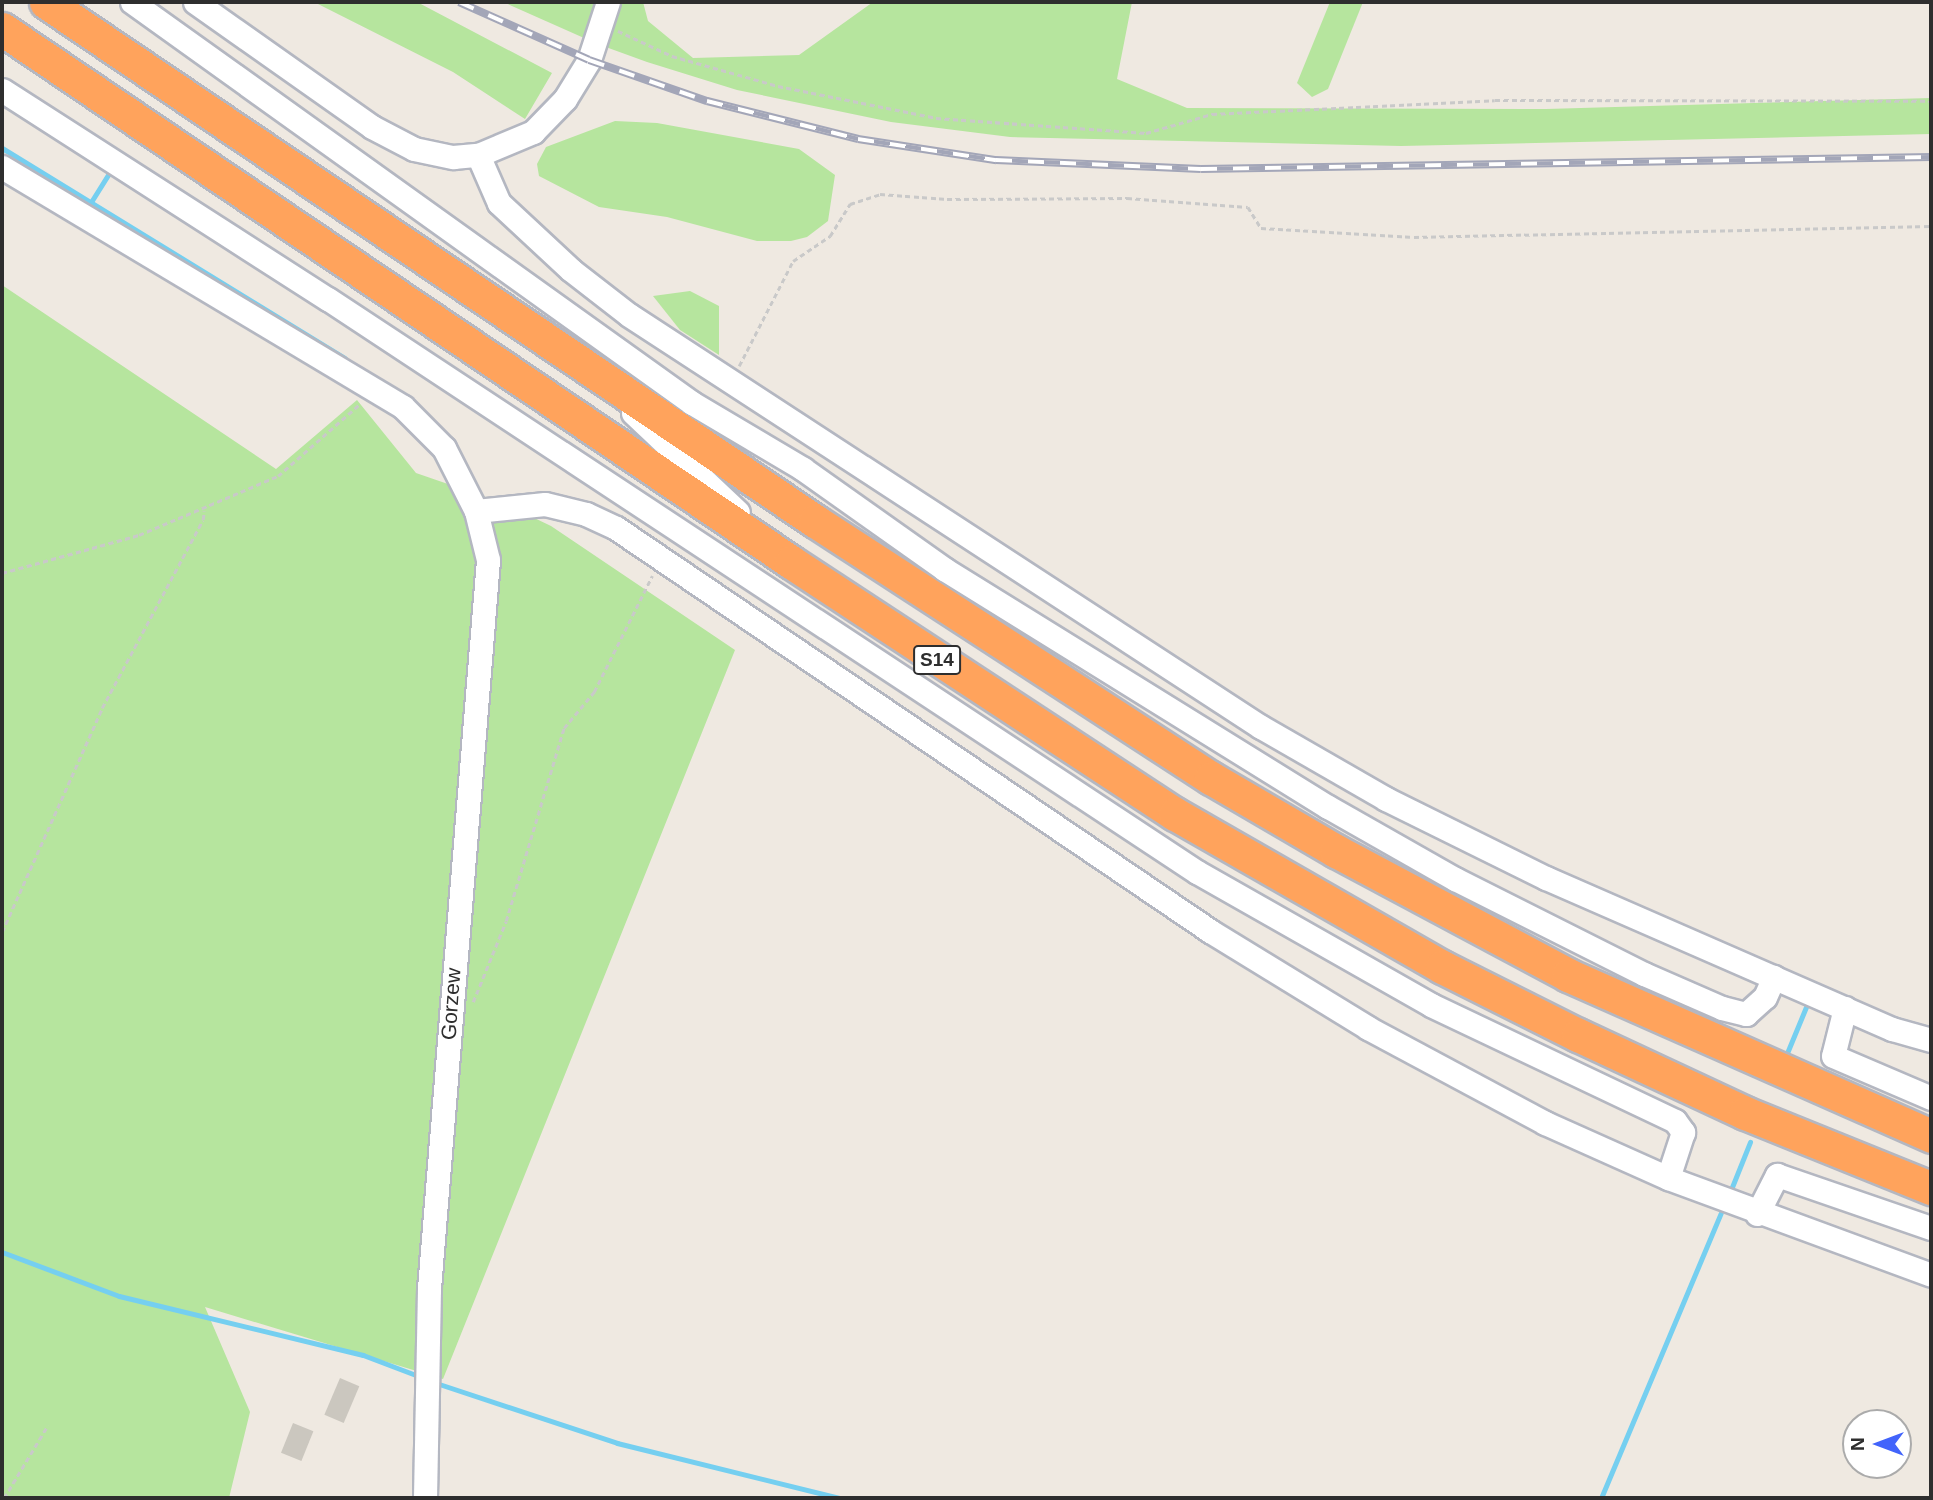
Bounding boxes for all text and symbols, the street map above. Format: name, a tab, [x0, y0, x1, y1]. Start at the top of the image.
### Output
road number: S14	[912, 645, 962, 676]
street label: Gorzew	[436, 967, 466, 1041]
north arrow	[1842, 1409, 1912, 1479]
text: N	[1847, 1437, 1868, 1451]

